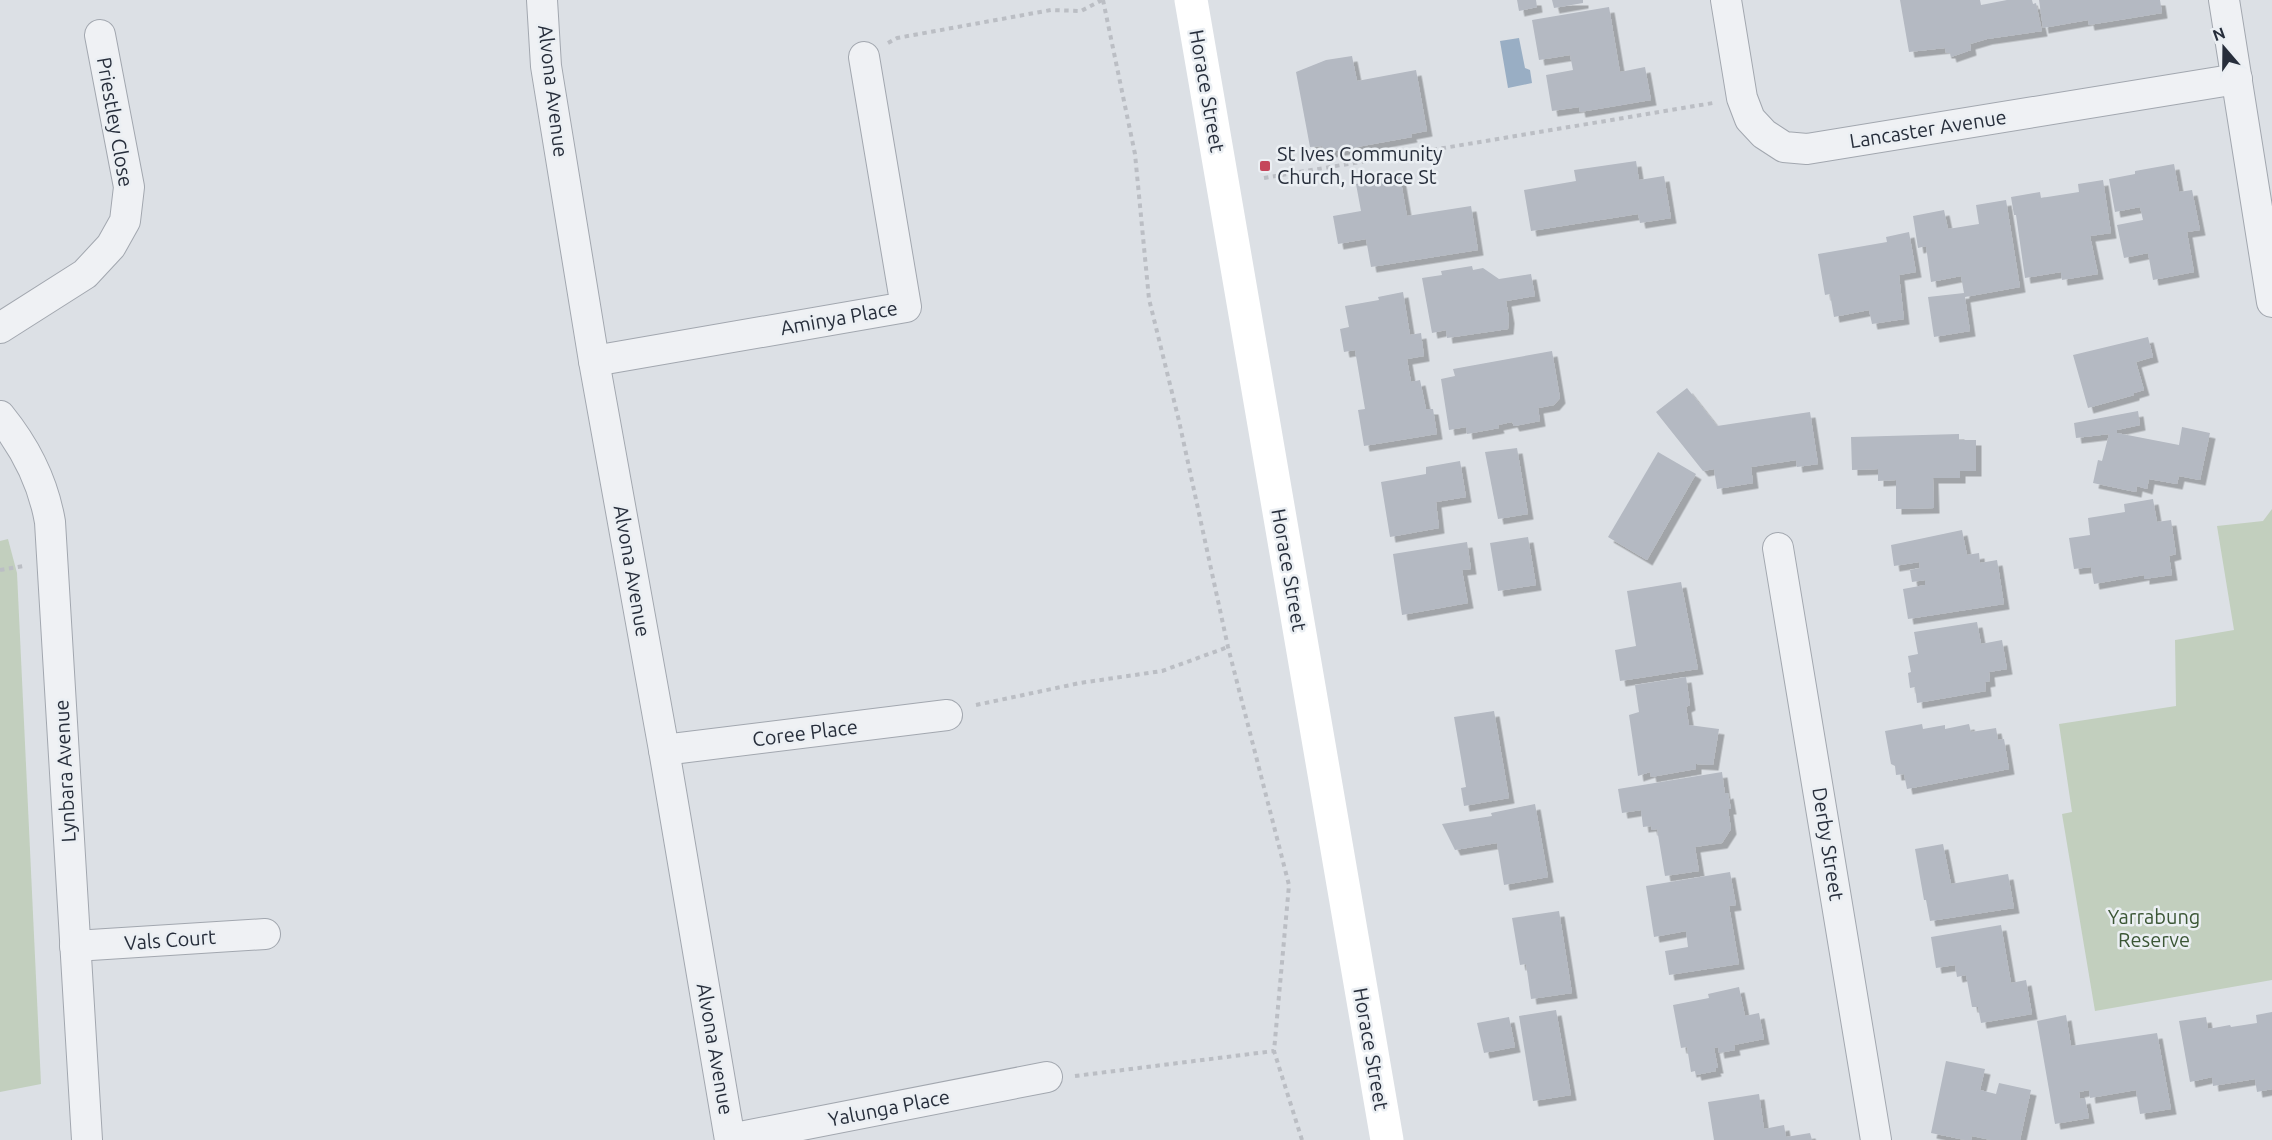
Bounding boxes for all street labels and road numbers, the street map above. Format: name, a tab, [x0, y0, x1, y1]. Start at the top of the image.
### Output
street label: Alvona Avenue	[534, 23, 573, 158]
street label: Horace Street	[1185, 28, 1230, 154]
street label: Priestley Close	[93, 55, 138, 189]
street label: Lancaster Avenue	[1848, 105, 2008, 152]
street label: Aminya Place	[778, 296, 899, 339]
street label: Alvona Avenue	[610, 503, 655, 639]
street label: Horace Street	[1267, 507, 1312, 633]
street label: Lynbara Avenue	[49, 699, 80, 843]
street label: Coree Place	[751, 715, 859, 750]
street label: Derby Street	[1808, 786, 1849, 902]
street label: Vals Court	[123, 925, 217, 954]
street label: Alvona Avenue	[693, 981, 738, 1117]
street label: Horace Street	[1349, 986, 1394, 1112]
street label: Yalunga Place	[826, 1084, 952, 1131]

